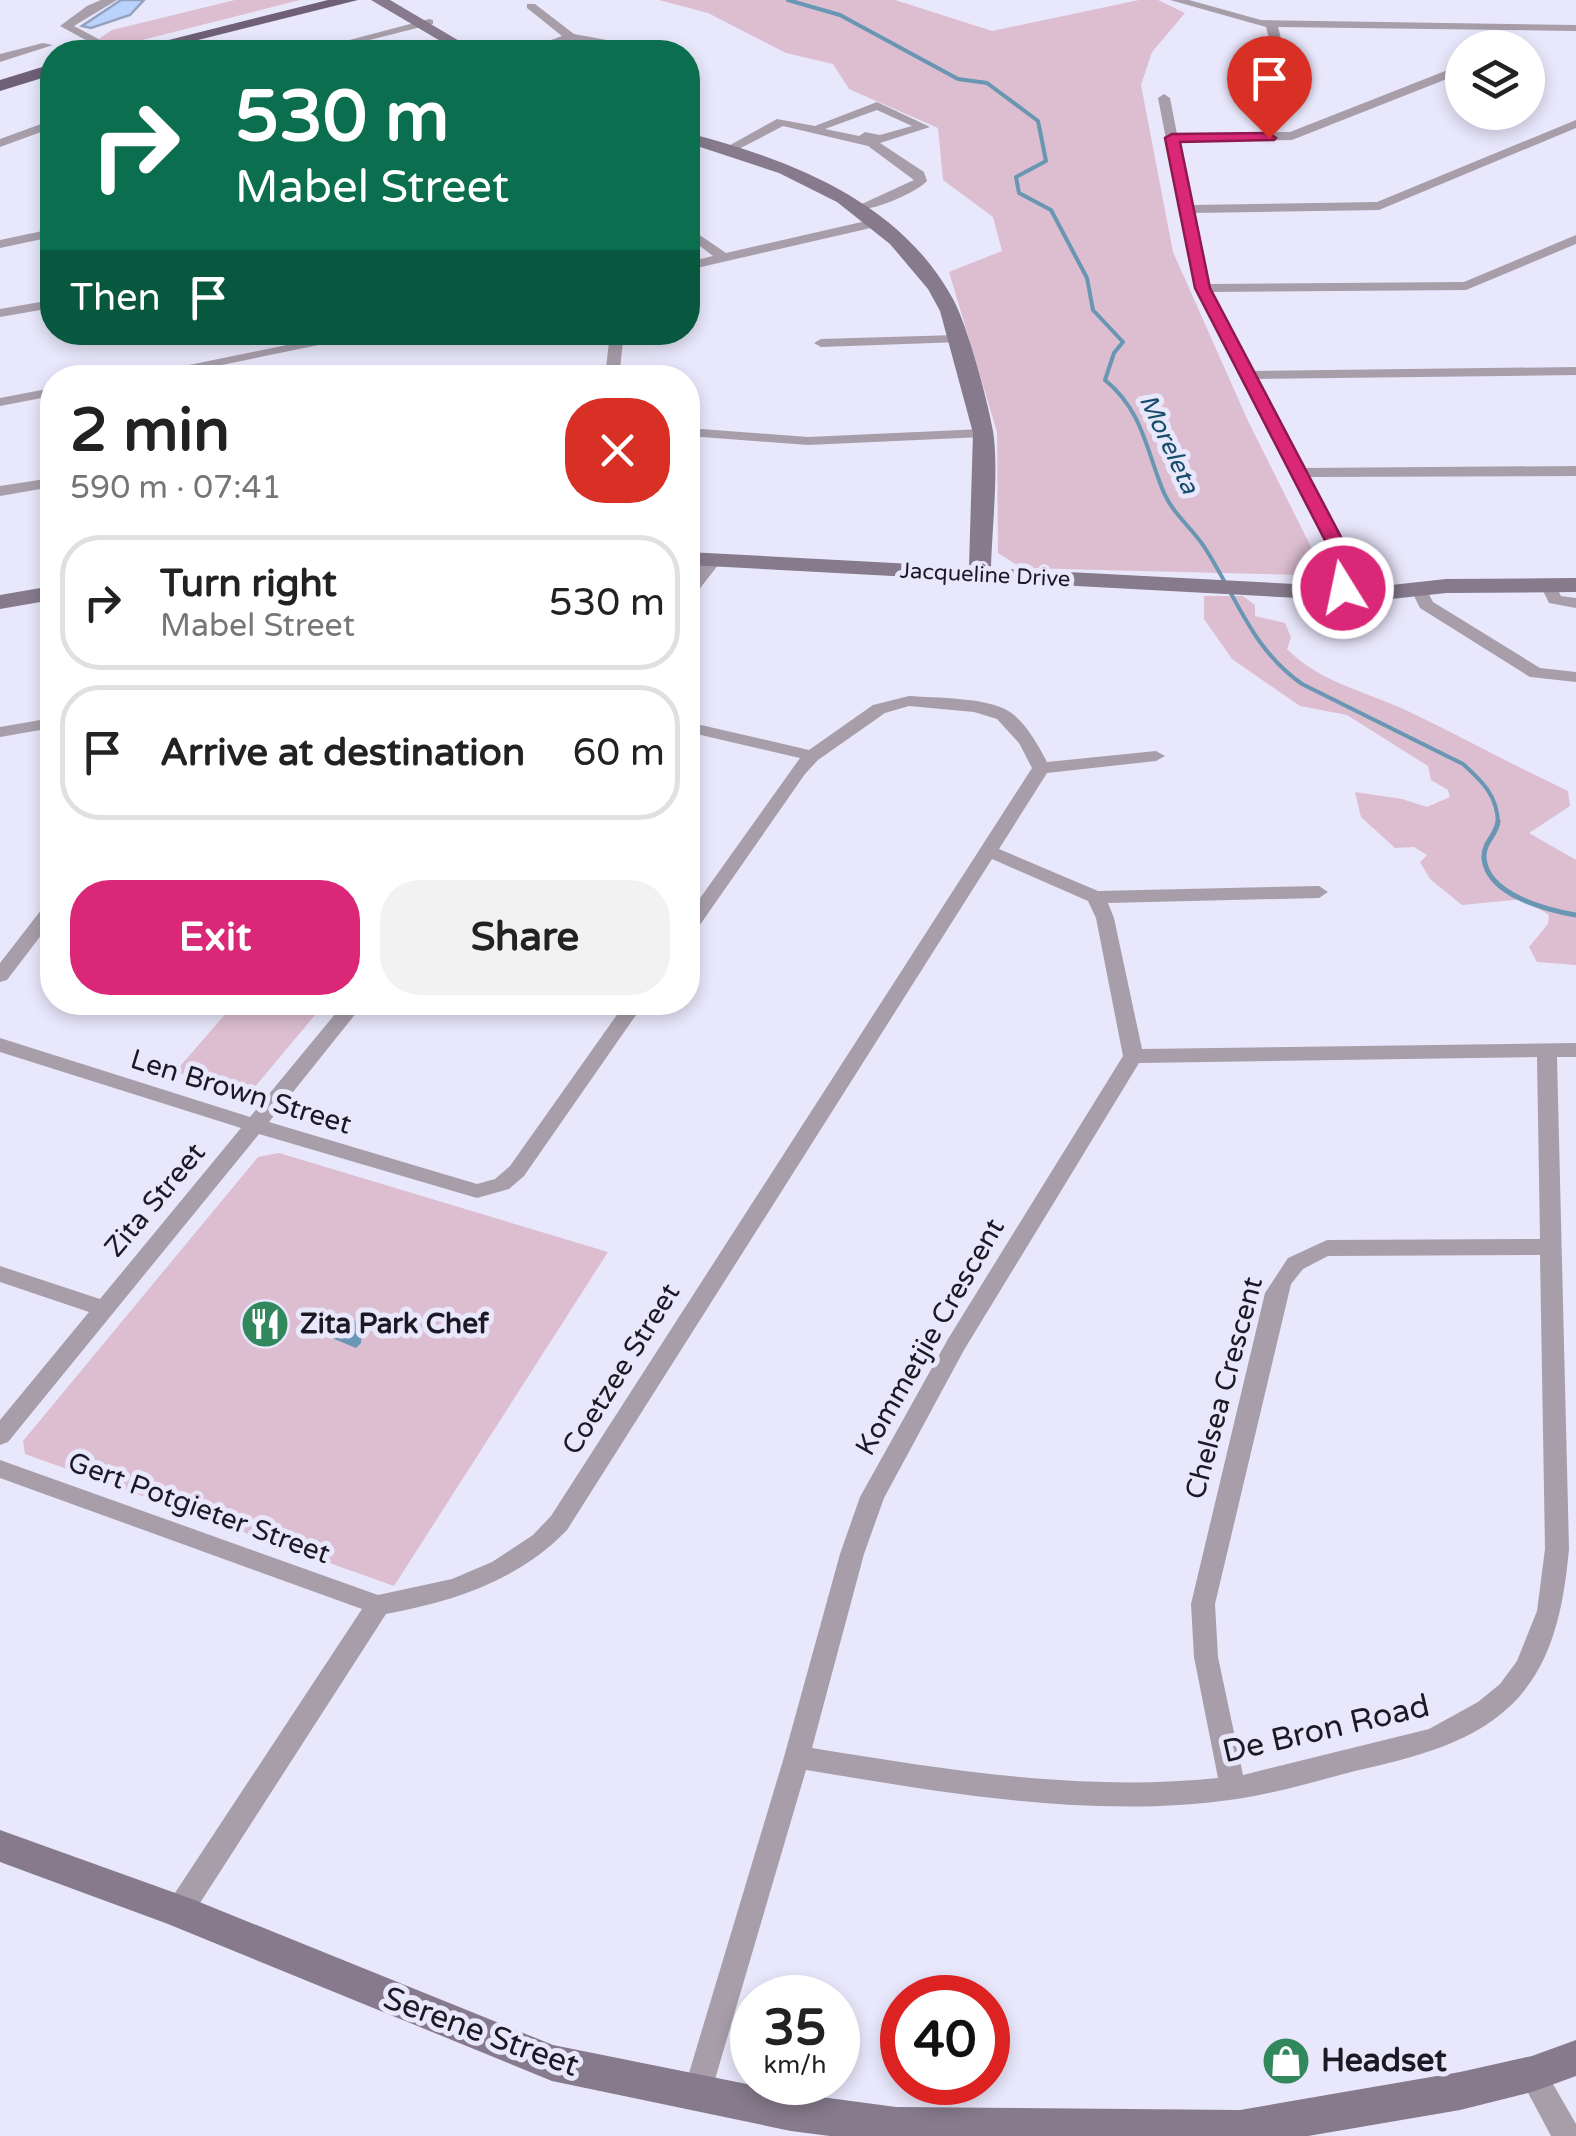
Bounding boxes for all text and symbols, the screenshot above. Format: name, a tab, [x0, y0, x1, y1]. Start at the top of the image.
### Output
map controls	[1445, 30, 1545, 130]
button: layers	[1445, 30, 1545, 130]
pin	[1227, 36, 1312, 139]
icon: arrive	[1242, 51, 1297, 106]
text: 530 m	[235, 76, 449, 160]
icon: right	[70, 80, 200, 210]
text: Mabel Street	[235, 161, 509, 215]
icon: arrive	[181, 270, 236, 325]
text: Then	[70, 275, 161, 321]
water label: Moreleta	[1133, 389, 1205, 499]
text: 2 min	[70, 395, 230, 467]
button: close	[565, 398, 670, 503]
text: 590 m · 07:41	[70, 469, 282, 507]
position arrow	[1291, 536, 1395, 640]
street label: Jacqueline Drive	[899, 558, 1071, 592]
text: Turn right	[160, 561, 337, 607]
icon: right	[75, 575, 130, 630]
text: 530 m	[549, 580, 665, 626]
text: Mabel Street	[160, 607, 355, 645]
icon: arrive	[75, 725, 130, 780]
text: Arrive at destination	[160, 730, 525, 776]
text: 60 m	[573, 730, 665, 776]
button: Exit	[70, 880, 360, 995]
button: Share	[380, 880, 670, 995]
street label: Len Brown Street	[126, 1042, 356, 1142]
street label: Zita Street	[97, 1136, 213, 1264]
street label: Kommetjie Crescent	[848, 1212, 1012, 1462]
street label: Chelsea Crescent	[1178, 1273, 1270, 1503]
street label: Coetzee Street	[555, 1277, 687, 1461]
restaurant icon: Zita Park Chef	[239, 1298, 291, 1350]
place label: Zita Park Chef	[300, 1307, 490, 1341]
street label: Gert Potgieter Street	[63, 1445, 335, 1571]
street label: De Bron Road	[1219, 1687, 1433, 1771]
speed limit sign: 40	[880, 1975, 1010, 2105]
street label: Serene Street	[378, 1979, 584, 2085]
text: 35	[764, 1998, 826, 2058]
shop icon: Headset	[1260, 2035, 1312, 2087]
place label: Headset	[1321, 2042, 1447, 2080]
text: km/h	[764, 2050, 826, 2080]

